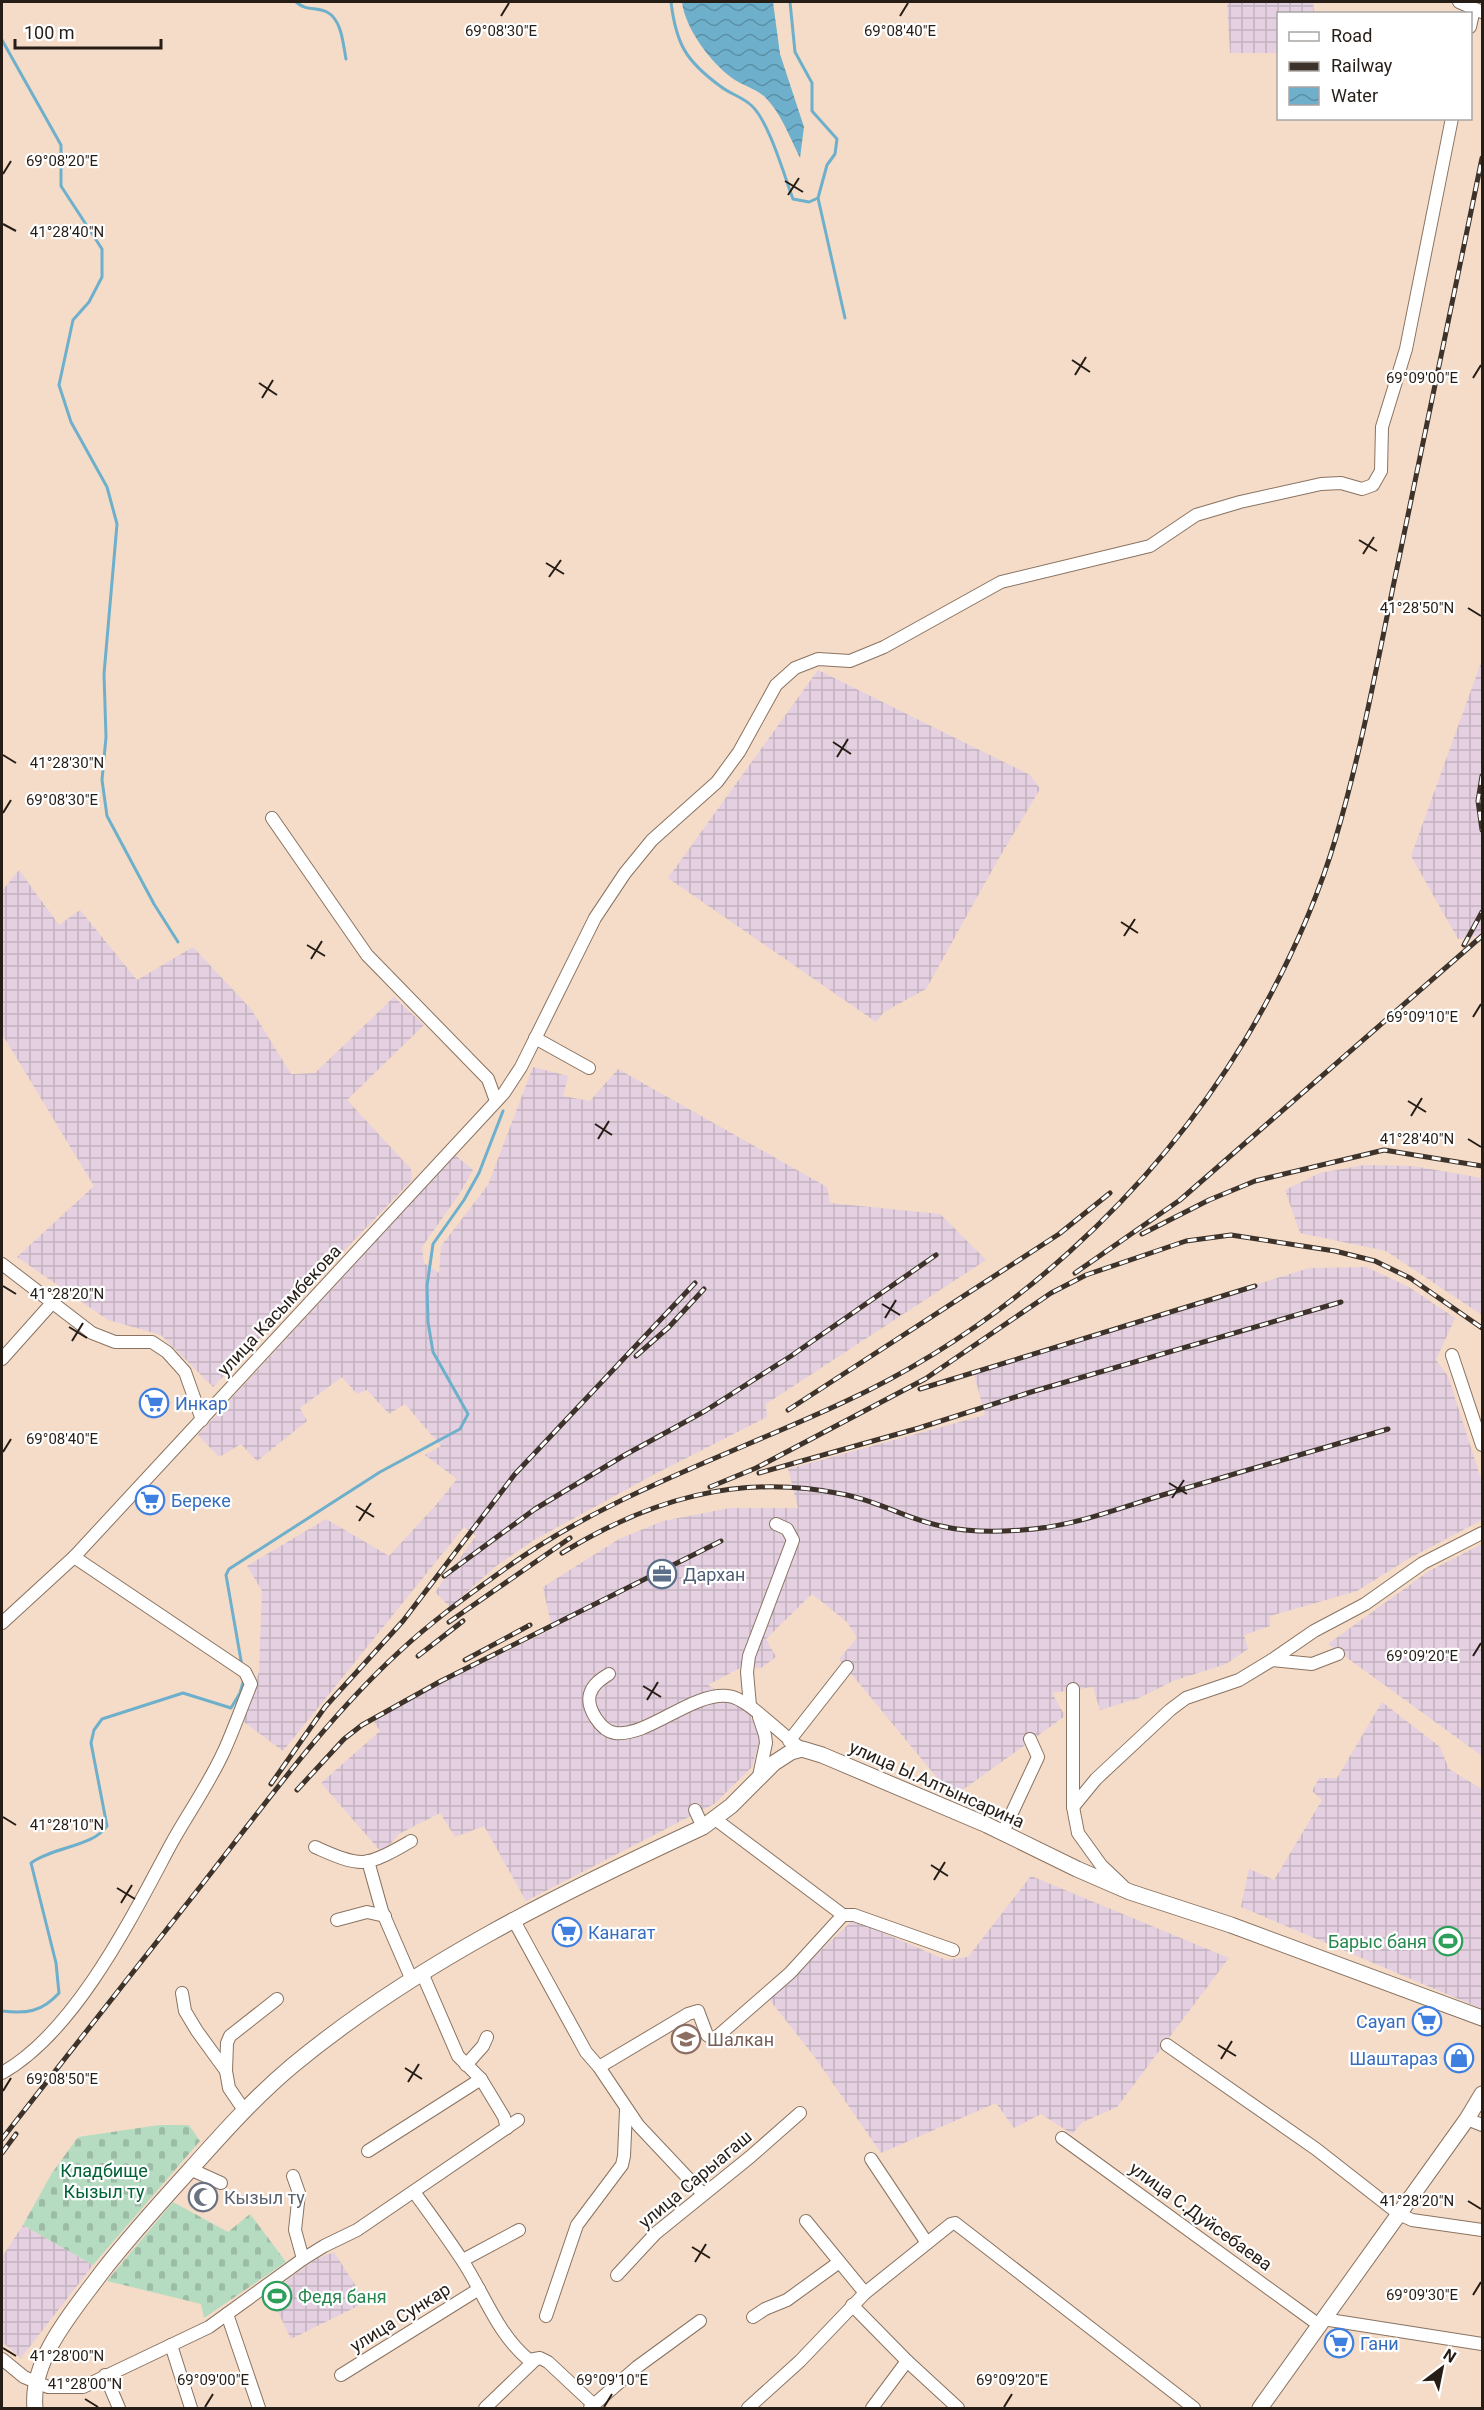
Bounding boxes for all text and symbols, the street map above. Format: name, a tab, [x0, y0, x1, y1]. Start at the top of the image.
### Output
scale bar	[15, 12, 160, 50]
legend	[1277, 12, 1472, 120]
text: 100 m	[24, 22, 75, 43]
text: 69°08'30"E	[465, 22, 538, 40]
text: 69°08'40"E	[864, 22, 937, 40]
text: Road	[1331, 25, 1372, 46]
text: Railway	[1331, 55, 1393, 76]
text: Water	[1331, 85, 1378, 106]
text: 69°08'20"E	[26, 152, 99, 170]
text: 41°28'40"N	[30, 223, 104, 241]
text: 69°09'00"E	[1386, 369, 1459, 387]
text: 41°28'50"N	[1380, 599, 1454, 617]
text: 41°28'30"N	[30, 754, 104, 772]
text: 69°08'30"E	[26, 791, 99, 809]
text: 69°09'10"E	[1386, 1008, 1459, 1026]
text: 41°28'40"N	[1380, 1130, 1454, 1148]
street label: улица Касымбекова	[213, 1240, 345, 1380]
text: 41°28'20"N	[30, 1285, 104, 1303]
supermarket icon: Инкар	[138, 1387, 170, 1419]
place label: Инкар	[175, 1393, 228, 1414]
text: 69°08'40"E	[26, 1430, 99, 1448]
supermarket icon: Береке	[134, 1484, 166, 1516]
place label: Береке	[171, 1490, 231, 1511]
office icon: Дархан	[646, 1558, 678, 1590]
place label: Дархан	[683, 1564, 745, 1585]
text: 69°09'20"E	[1386, 1647, 1459, 1665]
street label: улица Ы.Алтынсарина	[846, 1736, 1028, 1832]
text: 41°28'10"N	[30, 1816, 104, 1834]
supermarket icon: Канагат	[551, 1916, 583, 1948]
place label: Канагат	[588, 1922, 656, 1943]
sports icon: Барыс баня	[1432, 1925, 1464, 1957]
place label: Барыс баня	[1328, 1931, 1427, 1952]
supermarket icon: Сауап	[1411, 2005, 1443, 2037]
place label: Сауап	[1356, 2011, 1406, 2032]
school or university icon: Шалкан	[670, 2023, 702, 2055]
place label: Шалкан	[707, 2029, 774, 2050]
shop icon: Шаштараз	[1443, 2042, 1475, 2074]
place label: Шаштараз	[1349, 2048, 1438, 2069]
text: 69°08'50"E	[26, 2070, 99, 2088]
street label: улица Сарыагаш	[634, 2126, 756, 2232]
street label: улица С.Дуйсебаева	[1126, 2157, 1276, 2275]
park label: Кладбище Кызыл ту	[60, 2160, 148, 2202]
mosque icon: Кызыл ту	[187, 2181, 219, 2213]
place label: Кызыл ту	[224, 2187, 305, 2208]
text: 41°28'20"N	[1380, 2192, 1454, 2210]
street label: улица Сункар	[346, 2278, 454, 2356]
sports icon: Федя баня	[261, 2280, 293, 2312]
place label: Федя баня	[298, 2286, 387, 2307]
text: 69°09'30"E	[1386, 2286, 1459, 2304]
supermarket icon: Гани	[1323, 2327, 1355, 2359]
place label: Гани	[1360, 2333, 1399, 2354]
north arrow	[1412, 2338, 1472, 2398]
text: N	[1440, 2345, 1460, 2367]
text: 41°28'00"N	[30, 2347, 104, 2365]
text: 69°09'00"E	[177, 2371, 250, 2389]
text: 69°09'10"E	[576, 2371, 649, 2389]
text: 69°09'20"E	[976, 2371, 1049, 2389]
text: 41°28'00"N	[48, 2375, 122, 2393]

